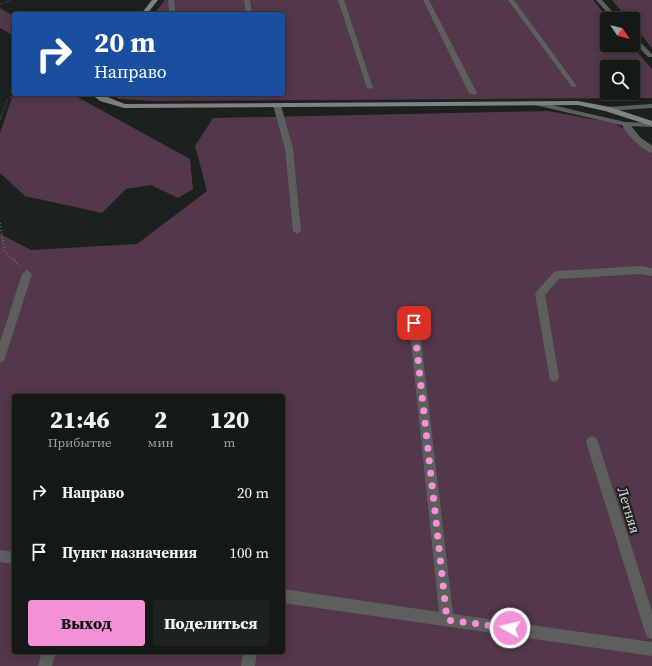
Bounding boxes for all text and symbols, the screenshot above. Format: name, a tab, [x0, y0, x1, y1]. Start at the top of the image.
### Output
north arrow	[600, 12, 640, 52]
map controls	[600, 12, 640, 100]
text: 20 m	[94, 23, 156, 61]
icon: right	[28, 28, 80, 80]
text: Направо	[94, 59, 167, 84]
button: search	[600, 60, 640, 100]
pin	[397, 306, 431, 340]
icon: arrive	[403, 312, 425, 334]
text: 21:46	[50, 403, 110, 436]
text: 2	[154, 403, 167, 436]
text: 120	[210, 403, 249, 436]
text: Прибытие	[48, 434, 112, 451]
text: мин	[147, 434, 174, 451]
text: m	[224, 434, 235, 451]
icon: right	[28, 481, 50, 503]
text: Направо	[62, 482, 124, 503]
text: 20 m	[237, 482, 269, 503]
street label: Летняя	[612, 484, 646, 536]
icon: arrive	[28, 541, 50, 563]
text: Пункт назначения	[62, 542, 197, 563]
text: 100 m	[229, 542, 269, 563]
button: Выход	[28, 600, 145, 646]
button: Поделиться	[153, 600, 269, 646]
position arrow	[489, 607, 531, 649]

